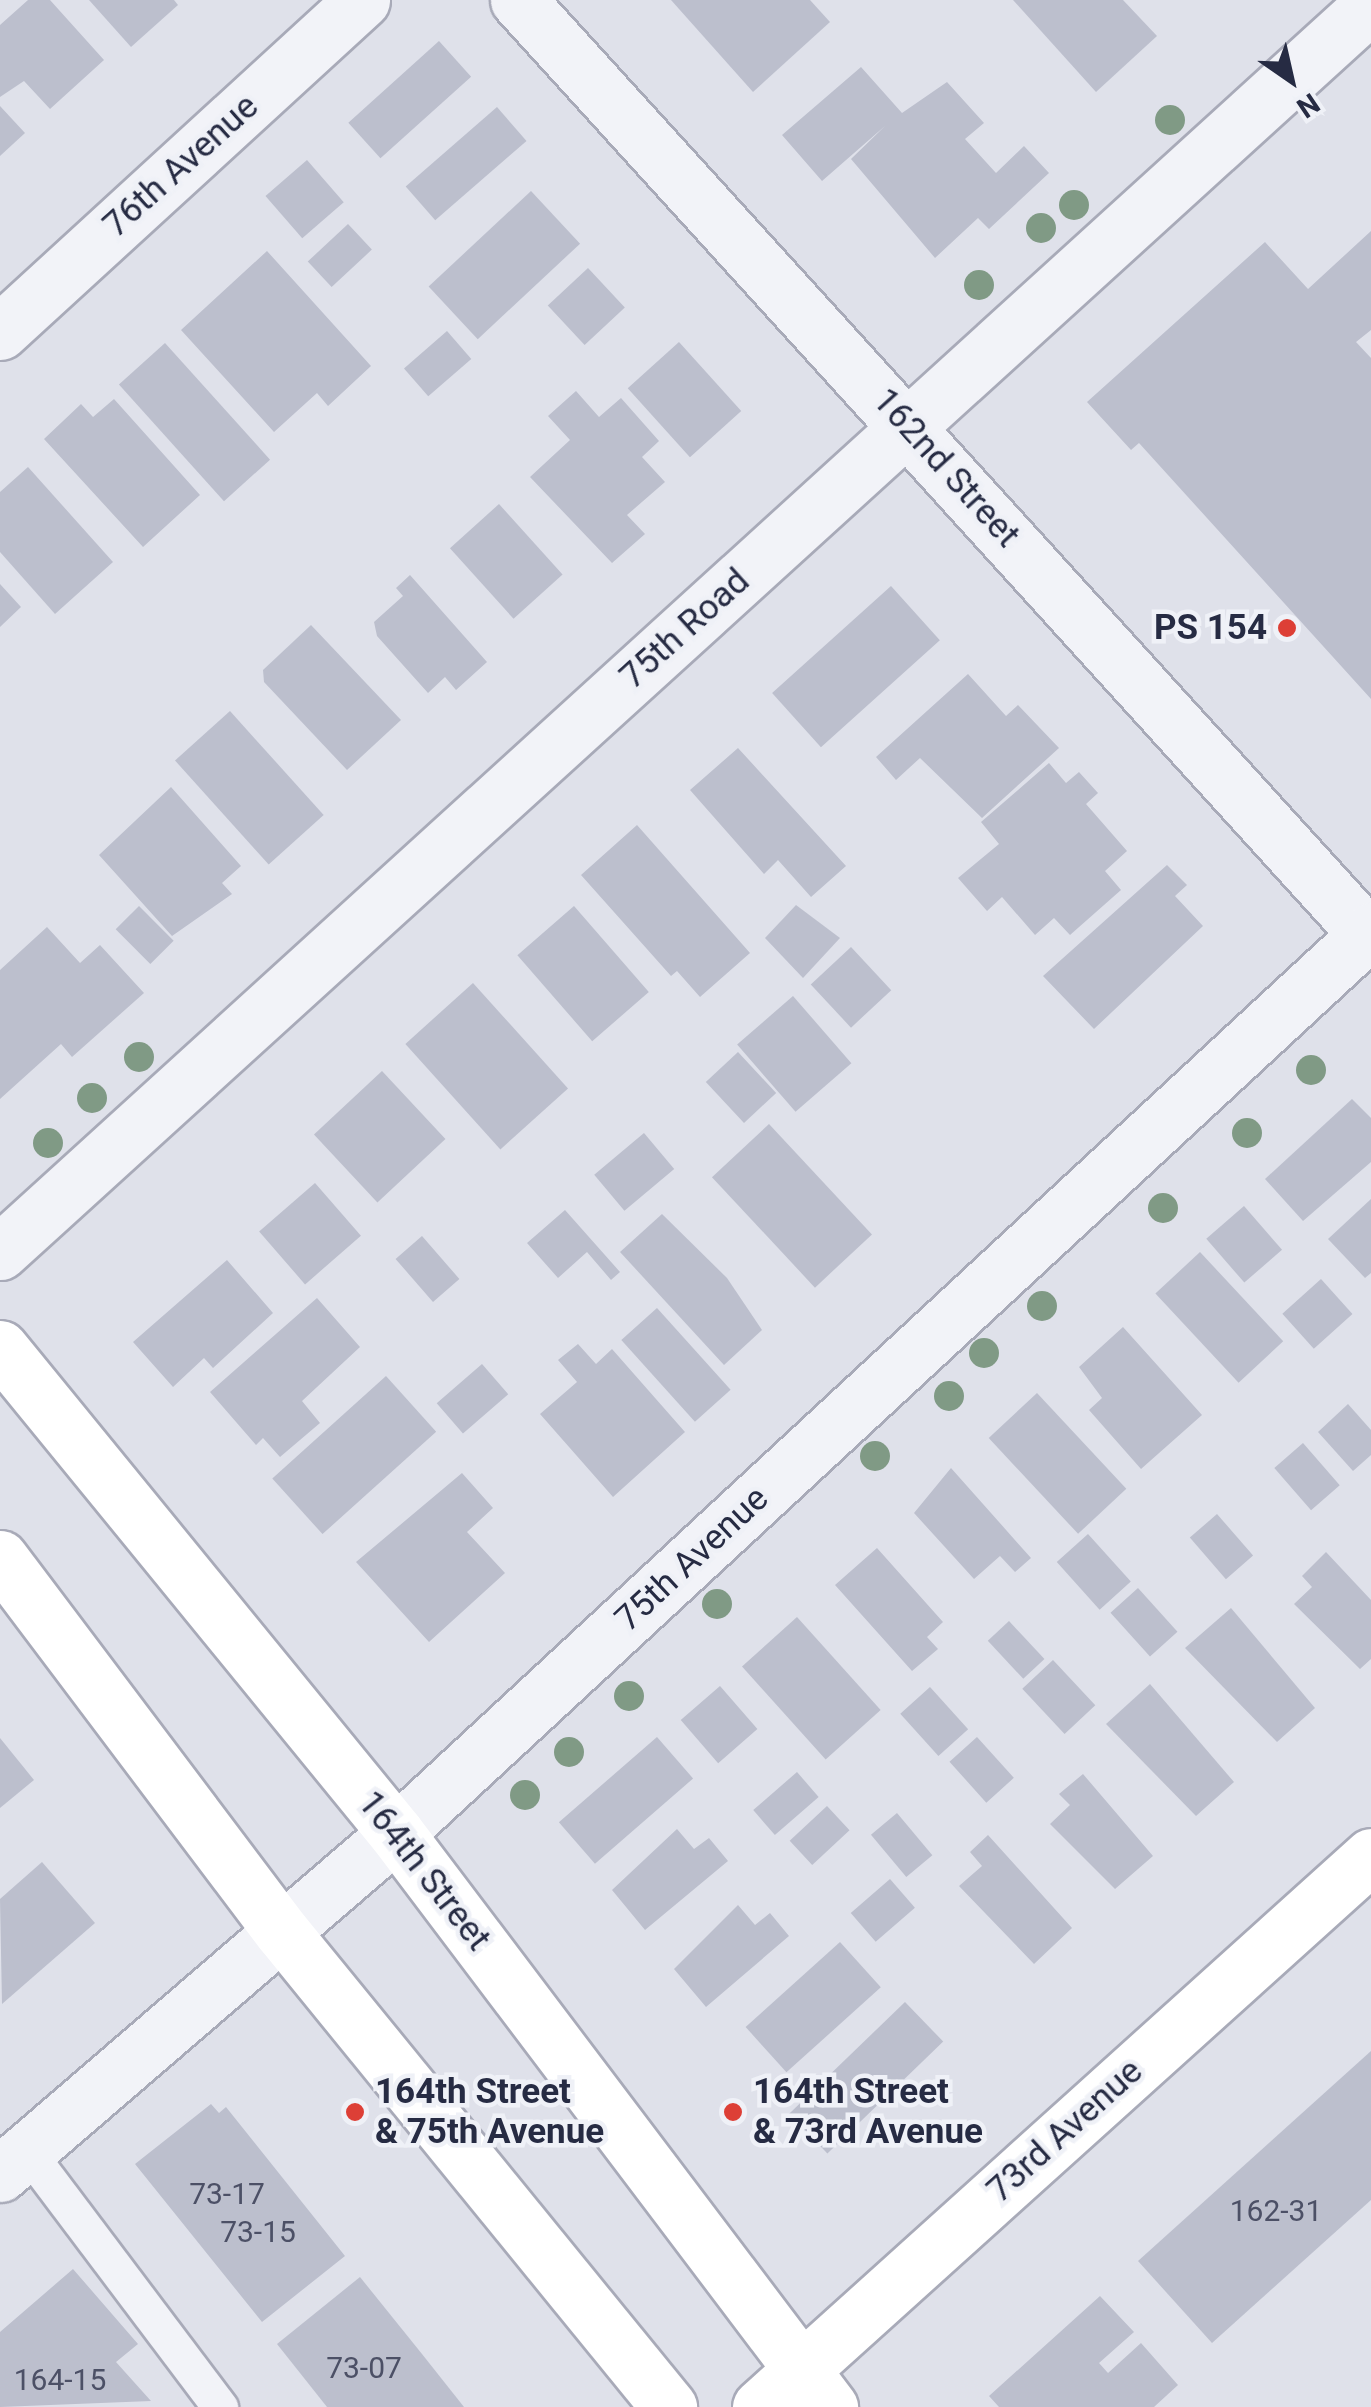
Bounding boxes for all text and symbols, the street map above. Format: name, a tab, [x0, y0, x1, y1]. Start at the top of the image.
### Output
north arrow	[1241, 30, 1341, 130]
street label: 76th Avenue	[95, 86, 267, 246]
text: N	[1291, 86, 1325, 124]
street label: 162nd Street	[864, 380, 1028, 556]
street label: 75th Road	[612, 560, 758, 698]
place label: PS 154	[1154, 607, 1267, 649]
marker: PS 154	[1276, 617, 1298, 639]
street label: 75th Avenue	[607, 1478, 777, 1640]
street label: 164th Street	[349, 1783, 499, 1959]
street label: 73rd Avenue	[979, 2051, 1151, 2211]
place label: 164th Street & 75th Avenue	[375, 2071, 604, 2153]
place label: 164th Street & 73rd Avenue	[753, 2071, 983, 2153]
marker: 164th Street & 75th Avenue	[344, 2101, 366, 2123]
marker: 164th Street & 73rd Avenue	[722, 2101, 744, 2123]
house number: 73-17	[189, 2176, 265, 2212]
house number: 162-31	[1230, 2193, 1322, 2229]
house number: 73-15	[220, 2214, 296, 2250]
house number: 73-07	[326, 2350, 402, 2386]
house number: 164-15	[14, 2362, 106, 2398]

